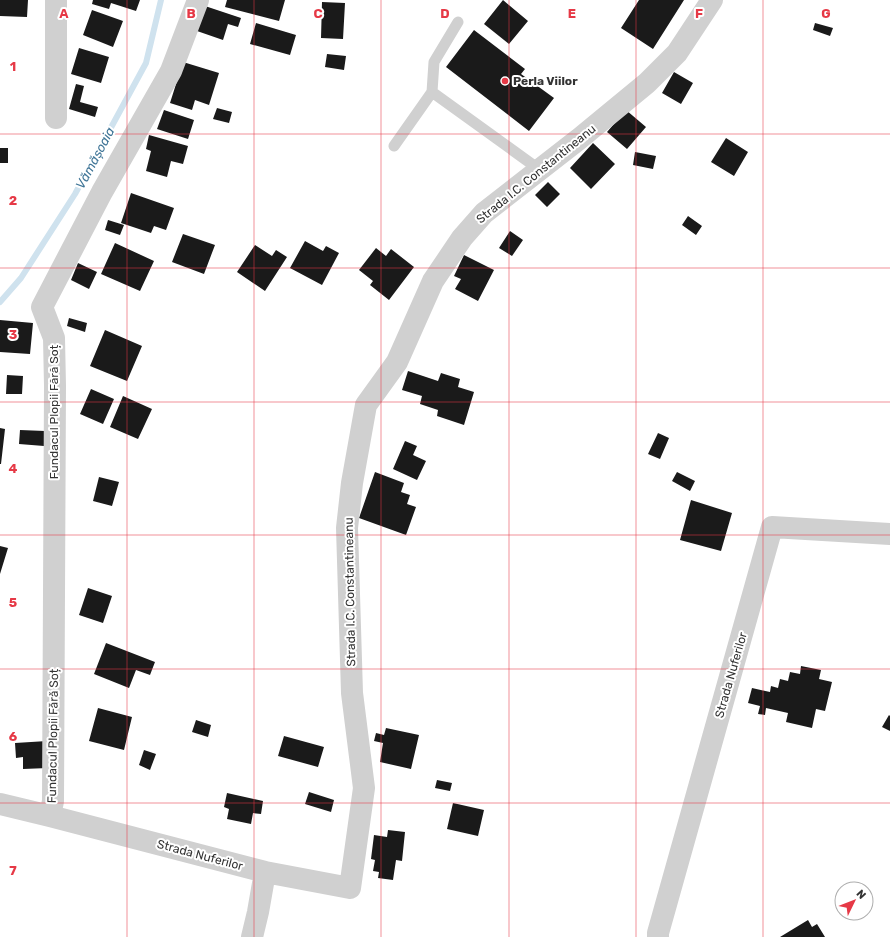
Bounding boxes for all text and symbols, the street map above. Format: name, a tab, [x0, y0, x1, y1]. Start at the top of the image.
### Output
text: A	[59, 6, 69, 21]
text: B	[186, 6, 196, 21]
text: C	[313, 6, 323, 21]
text: D	[440, 6, 450, 21]
text: E	[568, 6, 576, 21]
text: F	[695, 6, 703, 21]
text: G	[821, 6, 831, 21]
text: 1	[10, 59, 16, 74]
place label: Perla Viilor	[513, 74, 578, 88]
marker: Perla Viilor	[500, 76, 510, 86]
street label: Strada I.C. Constantineanu	[474, 122, 598, 226]
water label: Vămășoaia	[72, 124, 118, 191]
text: 2	[9, 193, 17, 208]
text: 3	[9, 327, 18, 342]
street label: Fundacul Plopii Fără Soț	[47, 344, 61, 479]
text: 4	[9, 461, 18, 476]
street label: Strada I.C. Constantineanu	[342, 517, 358, 667]
text: 5	[9, 595, 17, 610]
street label: Strada Nuferilor	[712, 630, 750, 719]
street label: Fundacul Plopii Fără Soț	[45, 668, 61, 803]
text: 6	[9, 729, 18, 744]
street label: Strada Nuferilor	[155, 837, 245, 873]
text: 7	[9, 863, 17, 878]
north arrow	[834, 881, 874, 921]
text: N	[853, 887, 868, 902]

